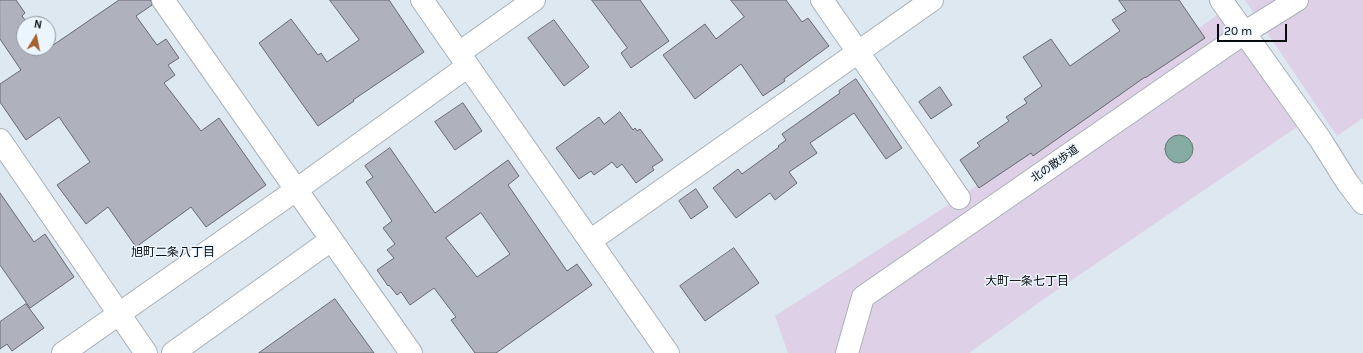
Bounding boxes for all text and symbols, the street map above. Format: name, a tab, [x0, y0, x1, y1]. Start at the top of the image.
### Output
north arrow	[16, 16, 56, 56]
scale bar	[1219, 16, 1289, 42]
text: N	[33, 18, 43, 32]
text: 20 m	[1224, 24, 1252, 38]
street label: 北の散歩道	[1029, 143, 1081, 185]
district label: 旭町二条八丁目	[131, 246, 215, 260]
district label: 大町一条七丁目	[985, 275, 1069, 289]

